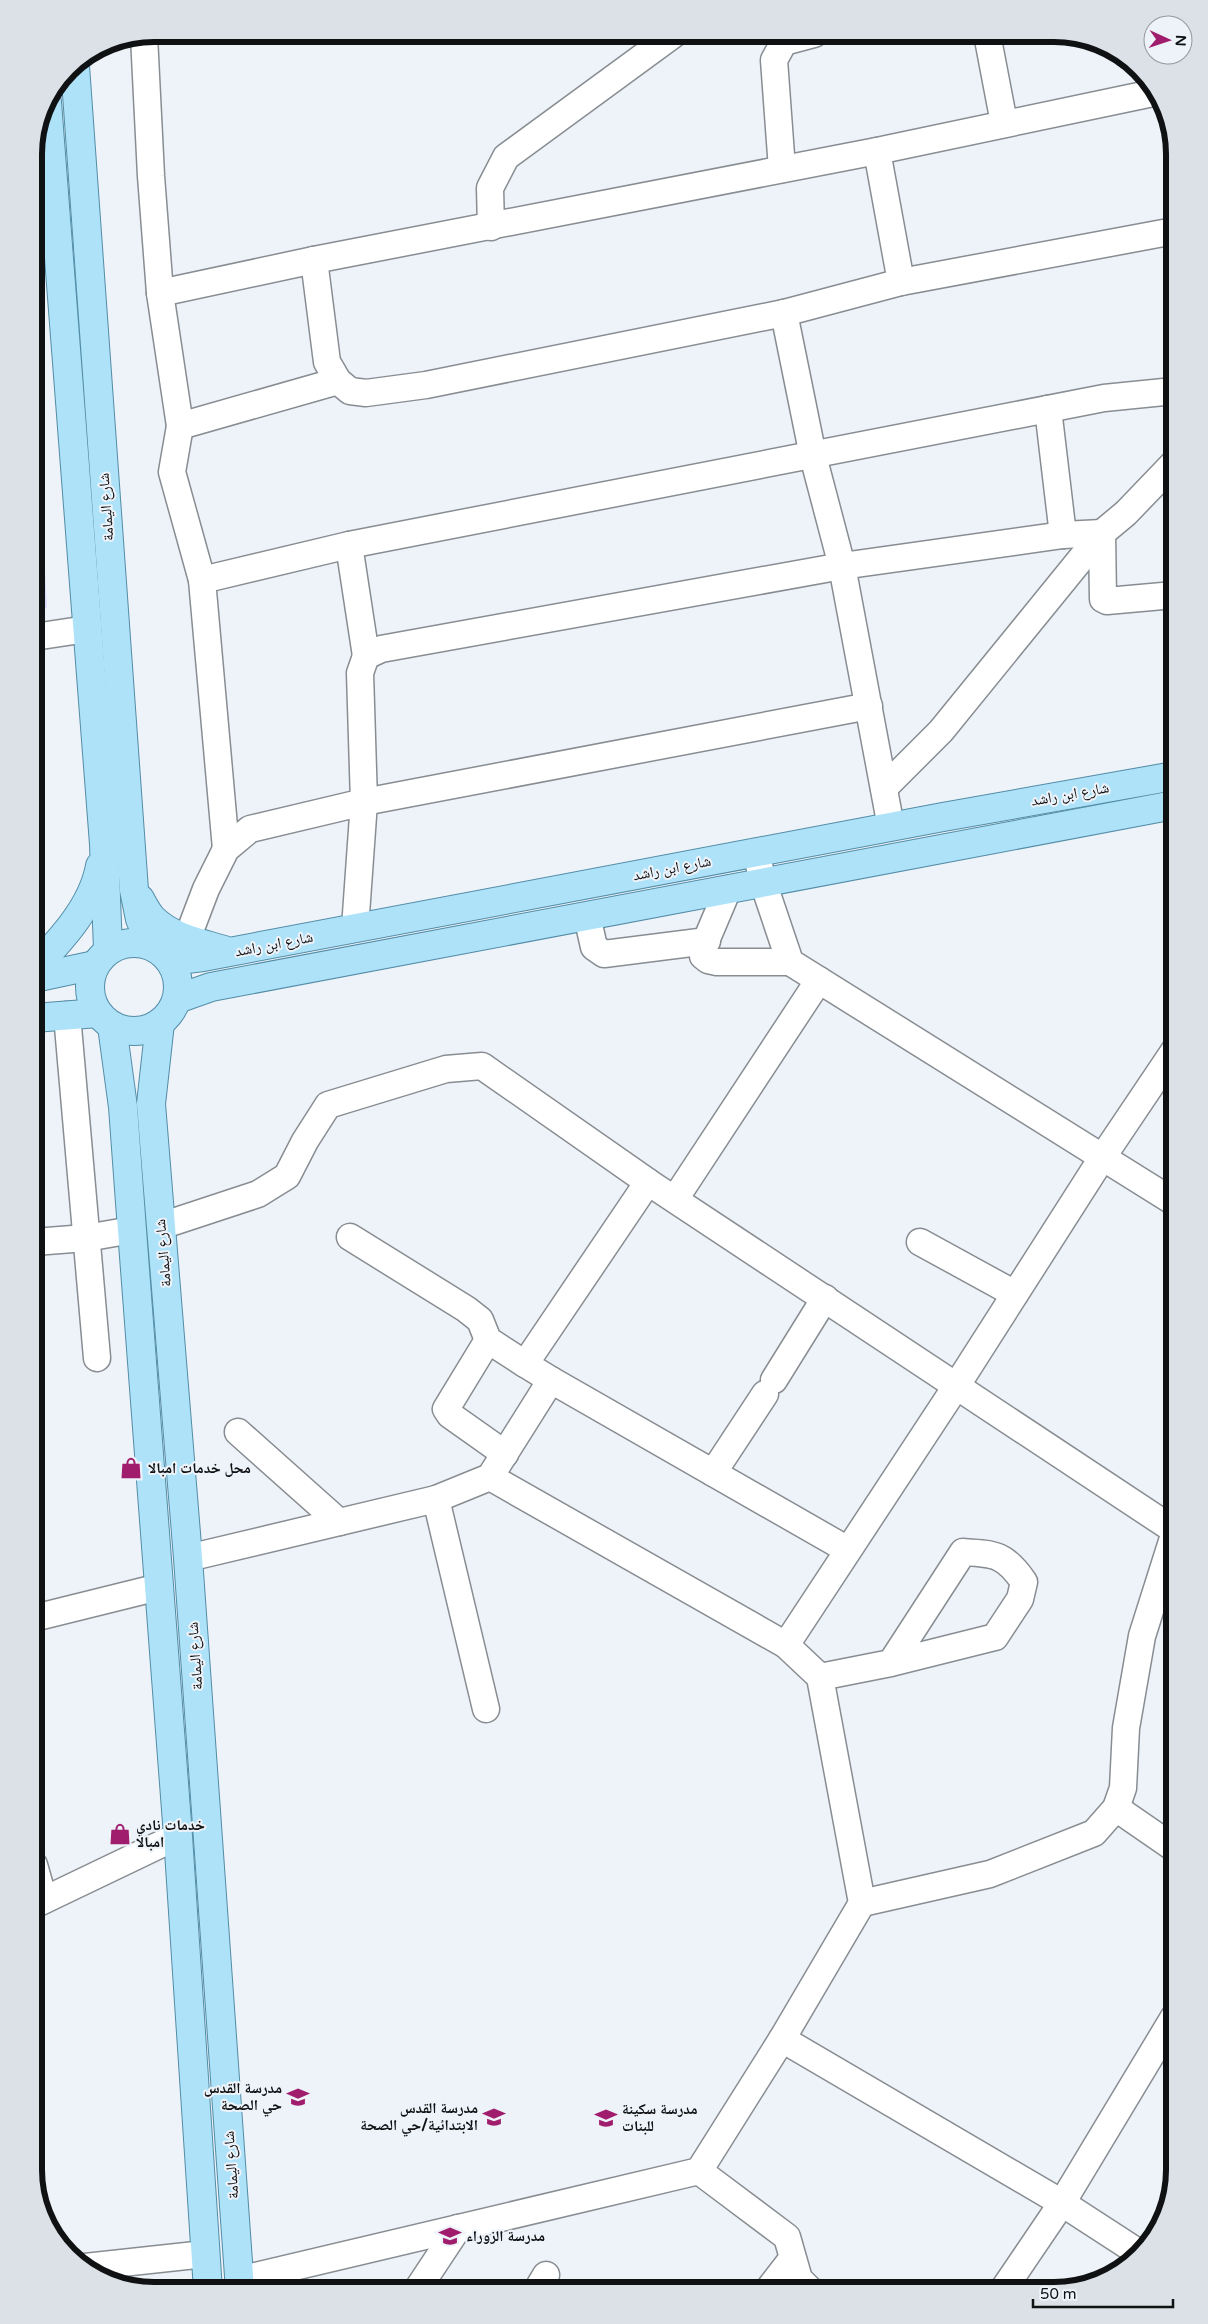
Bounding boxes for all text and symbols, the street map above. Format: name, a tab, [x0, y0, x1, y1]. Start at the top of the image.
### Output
north arrow	[1143, 15, 1193, 65]
text: N	[1172, 35, 1189, 47]
street label: شارع اليمامة	[95, 472, 118, 542]
street label: شارع ابن راشد	[1029, 778, 1111, 811]
street label: شارع ابن راشد	[631, 852, 713, 885]
street label: شارع ابن راشد	[233, 928, 315, 961]
street label: شارع اليمامة	[151, 1218, 176, 1288]
shop icon: محل خدمات امبالا	[118, 1455, 144, 1481]
place label: محل خدمات امبالا	[148, 1459, 251, 1477]
street label: شارع اليمامة	[184, 1621, 207, 1691]
place label: خدمات نادي امبالا	[136, 1816, 205, 1851]
shop icon: خدمات نادي امبالا	[107, 1821, 133, 1847]
place label: مدرسة القدس حي الصحة	[204, 2079, 282, 2117]
school or university icon: مدرسة القدس حي الصحة	[285, 2084, 311, 2110]
place label: مدرسة القدس الابتدائية/حي الصحة	[360, 2099, 478, 2137]
place label: مدرسة سكينة للبنات	[622, 2100, 698, 2135]
school or university icon: مدرسة القدس الابتدائية/حي الصحة	[481, 2104, 507, 2130]
school or university icon: مدرسة سكينة للبنات	[593, 2105, 619, 2131]
street label: شارع اليمامة	[220, 2130, 243, 2200]
school or university icon: مدرسة الزوراء	[437, 2223, 463, 2249]
place label: مدرسة الزوراء	[466, 2227, 545, 2245]
scale bar	[1033, 2276, 1173, 2308]
text: 50 m	[1040, 2285, 1077, 2303]

